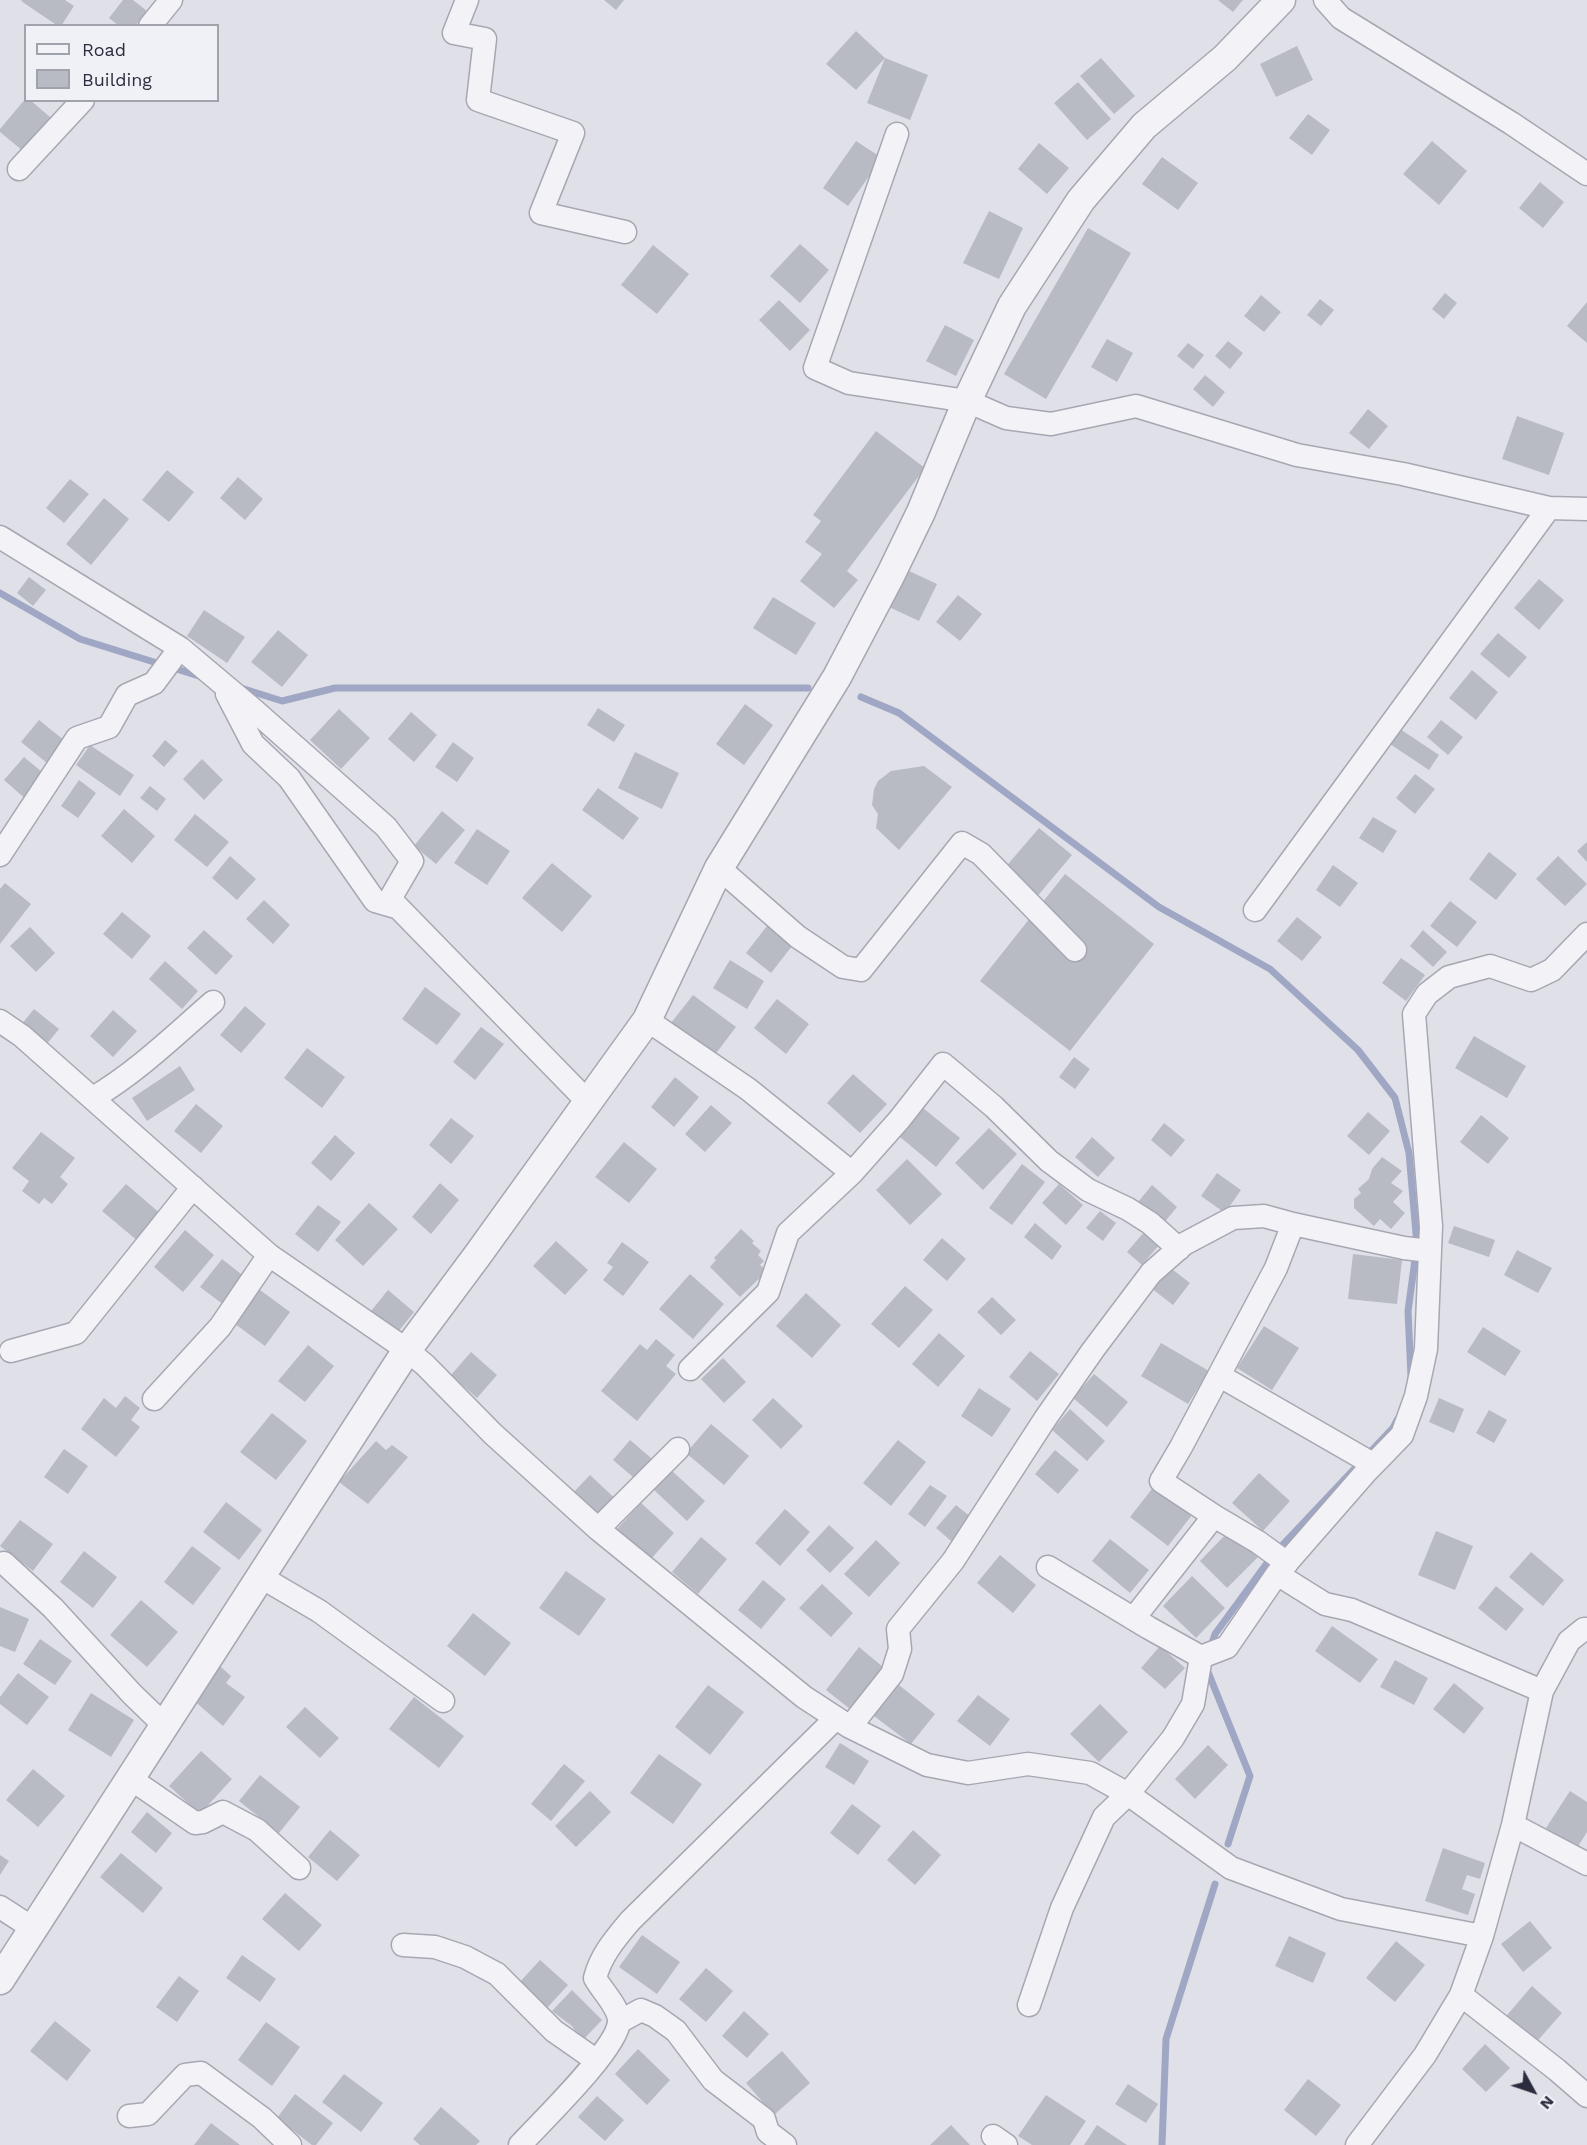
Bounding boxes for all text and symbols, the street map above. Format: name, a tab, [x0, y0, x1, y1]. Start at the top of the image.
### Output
legend	[24, 24, 219, 102]
text: Road	[82, 39, 126, 60]
text: Building	[82, 69, 152, 90]
north arrow	[1503, 2061, 1563, 2121]
text: N	[1536, 2092, 1558, 2114]

